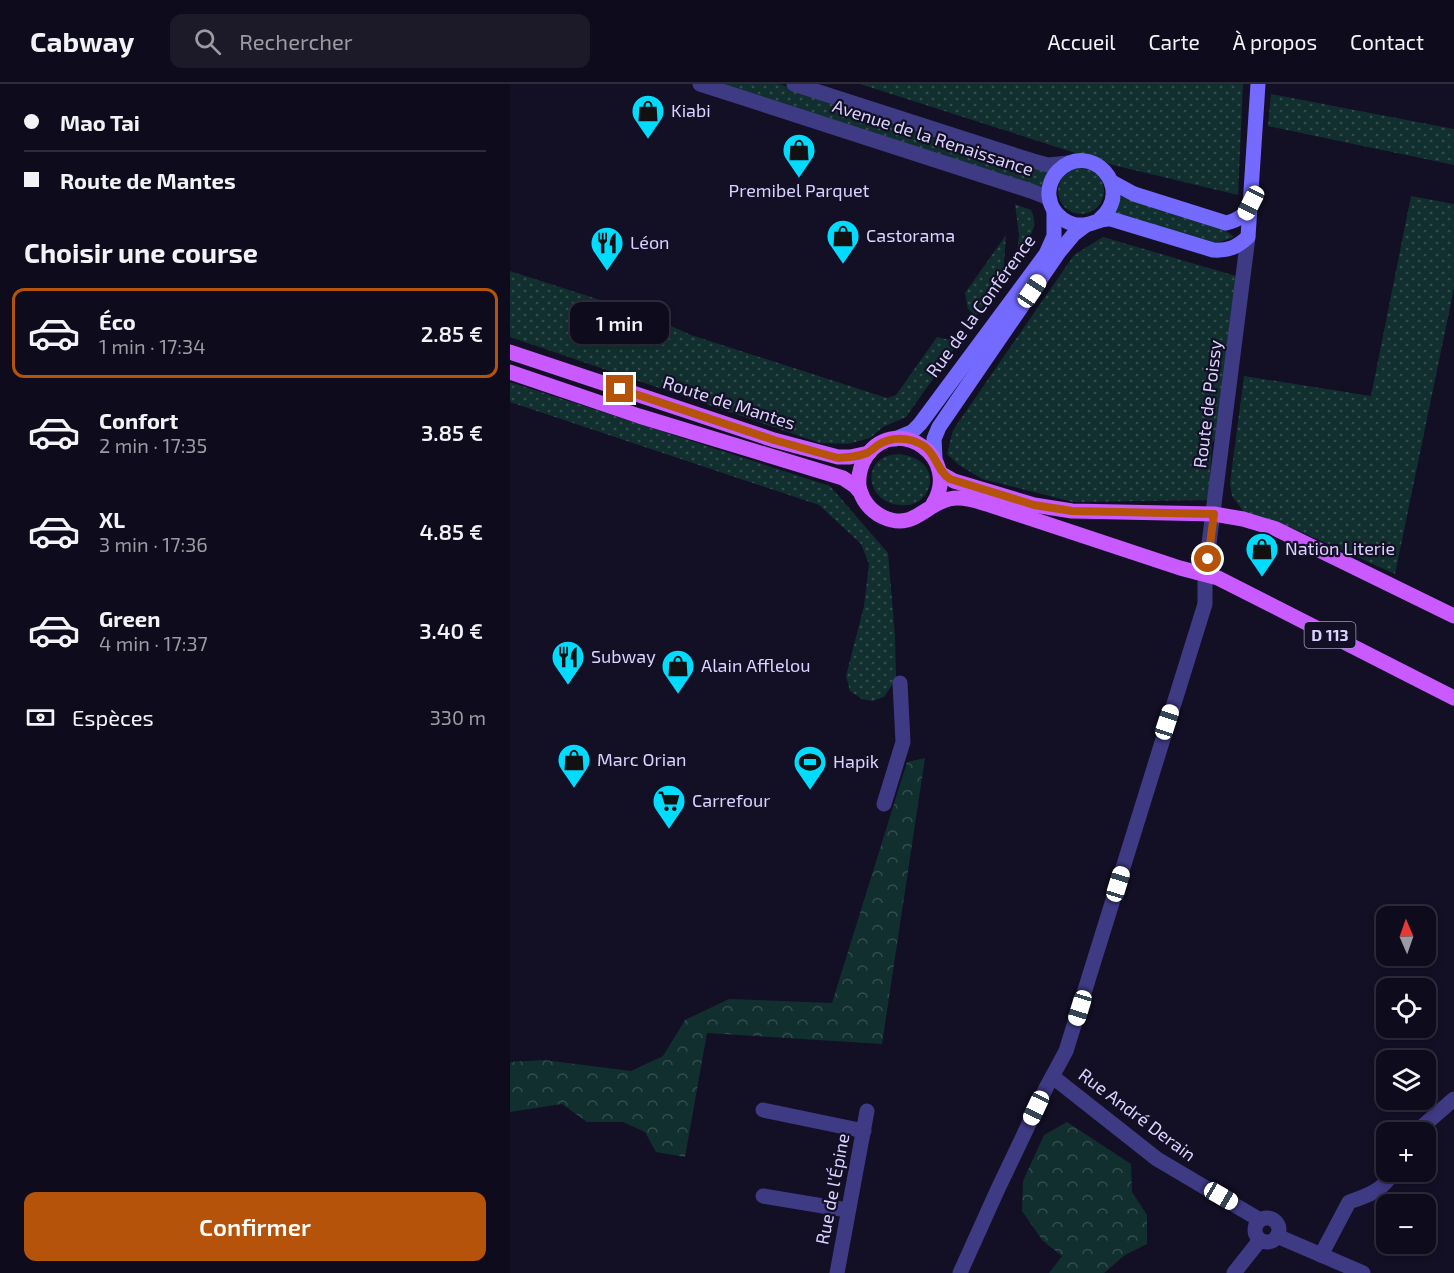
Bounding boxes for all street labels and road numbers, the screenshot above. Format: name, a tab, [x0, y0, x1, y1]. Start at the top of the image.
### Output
street label: Avenue de la Renaissance	[830, 94, 1037, 180]
street label: Rue de la Conférence	[921, 230, 1039, 381]
street label: Route de Poissy	[1188, 338, 1226, 469]
street label: Route de Mantes	[660, 370, 798, 434]
road number: D 113	[1304, 622, 1356, 648]
street label: Rue André Derain	[1075, 1063, 1200, 1165]
street label: Rue de l’Épine	[810, 1131, 854, 1246]

